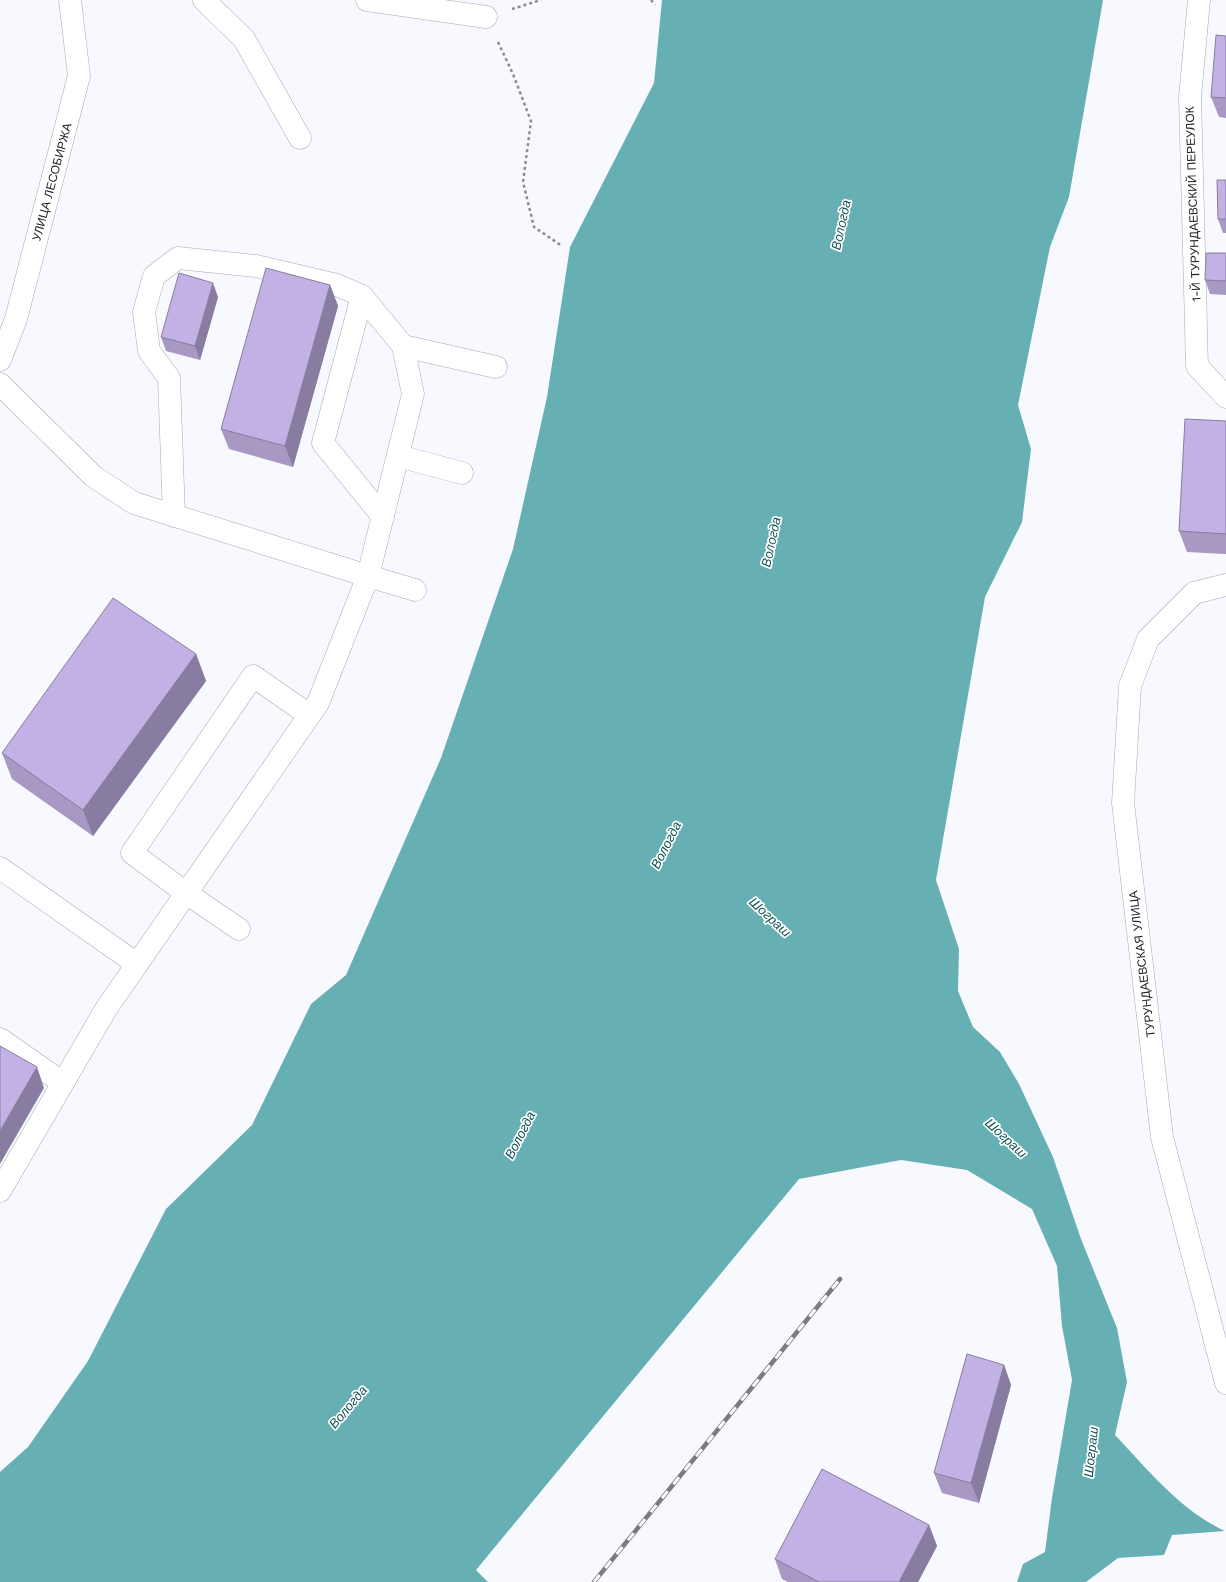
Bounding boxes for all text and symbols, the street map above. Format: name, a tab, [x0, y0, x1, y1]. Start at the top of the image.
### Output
street label: 1-Й ТУРУНДАЕВСКИЙ ПЕРЕУЛОК	[1182, 106, 1203, 302]
street label: УЛИЦА ЛЕСОБИРЖА	[29, 121, 75, 243]
water label: Вологда	[828, 199, 854, 251]
water label: Вологда	[758, 516, 784, 568]
water label: Вологда	[648, 819, 684, 871]
street label: ТУРУНДАЕВСКАЯ УЛИЦА	[1126, 890, 1158, 1038]
water label: Шограш	[746, 894, 794, 940]
water label: Вологда	[502, 1109, 538, 1161]
water label: Шограш	[982, 1115, 1030, 1161]
water label: Вологда	[326, 1383, 370, 1431]
water label: Шограш	[1081, 1426, 1101, 1478]

